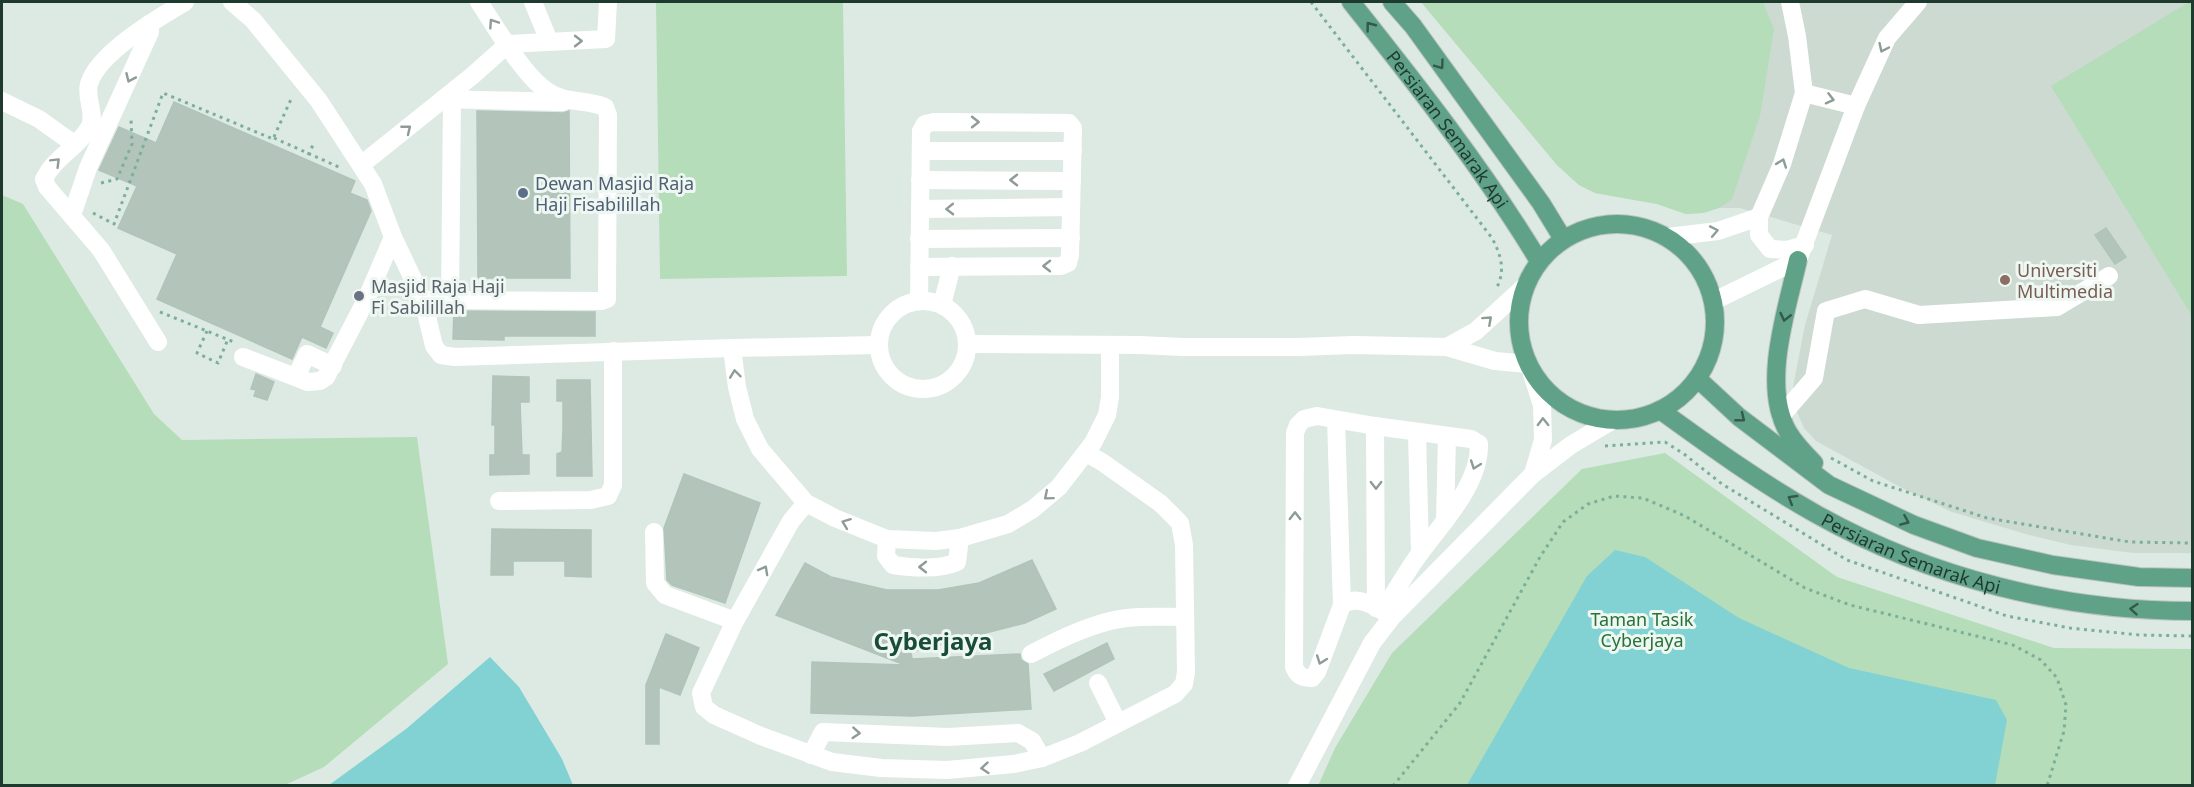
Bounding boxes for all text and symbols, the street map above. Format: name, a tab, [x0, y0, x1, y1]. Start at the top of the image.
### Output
one-way arrow	[489, 19, 500, 30]
one-way arrow	[1366, 22, 1377, 33]
one-way arrow	[573, 35, 582, 47]
one-way arrow	[1878, 41, 1890, 52]
street label: Persiaran Semarak Api	[1382, 45, 1514, 213]
one-way arrow	[1433, 58, 1444, 69]
one-way arrow	[125, 71, 137, 82]
one-way arrow	[1825, 92, 1835, 105]
one-way arrow	[970, 116, 979, 128]
one-way arrow	[400, 125, 411, 136]
one-way arrow	[50, 158, 60, 169]
one-way arrow	[1775, 158, 1787, 169]
place label: Dewan Masjid Raja Haji Fisabilillah	[535, 171, 694, 216]
one-way arrow	[1009, 174, 1018, 186]
marker: Dewan Masjid Raja Haji Fisabilillah	[516, 186, 530, 200]
one-way arrow	[945, 202, 954, 215]
one-way arrow	[1709, 225, 1719, 238]
place label: Universiti Multimedia	[2017, 258, 2113, 303]
one-way arrow	[1043, 260, 1052, 272]
marker: Universiti Multimedia	[1998, 273, 2012, 287]
place label: Masjid Raja Haji Fi Sabilillah	[371, 274, 505, 319]
marker: Masjid Raja Haji Fi Sabilillah	[352, 289, 366, 303]
one-way arrow	[1779, 312, 1792, 322]
one-way arrow	[1481, 316, 1492, 327]
one-way arrow	[729, 370, 742, 379]
one-way arrow	[1734, 411, 1745, 422]
one-way arrow	[1536, 418, 1549, 427]
one-way arrow	[1470, 458, 1482, 469]
one-way arrow	[1370, 480, 1382, 489]
one-way arrow	[1044, 489, 1055, 500]
one-way arrow	[1788, 494, 1798, 506]
street label: Persiaran Semarak Api	[1817, 507, 2003, 599]
one-way arrow	[1289, 512, 1301, 521]
one-way arrow	[1899, 514, 1910, 526]
one-way arrow	[841, 517, 852, 530]
one-way arrow	[919, 561, 928, 573]
one-way arrow	[756, 565, 768, 576]
one-way arrow	[2130, 603, 2139, 616]
park label: Taman Tasik Cyberjaya	[1591, 607, 1694, 652]
district label: Cyberjaya	[874, 624, 992, 657]
one-way arrow	[1316, 654, 1328, 665]
one-way arrow	[851, 727, 860, 740]
one-way arrow	[980, 761, 989, 774]

